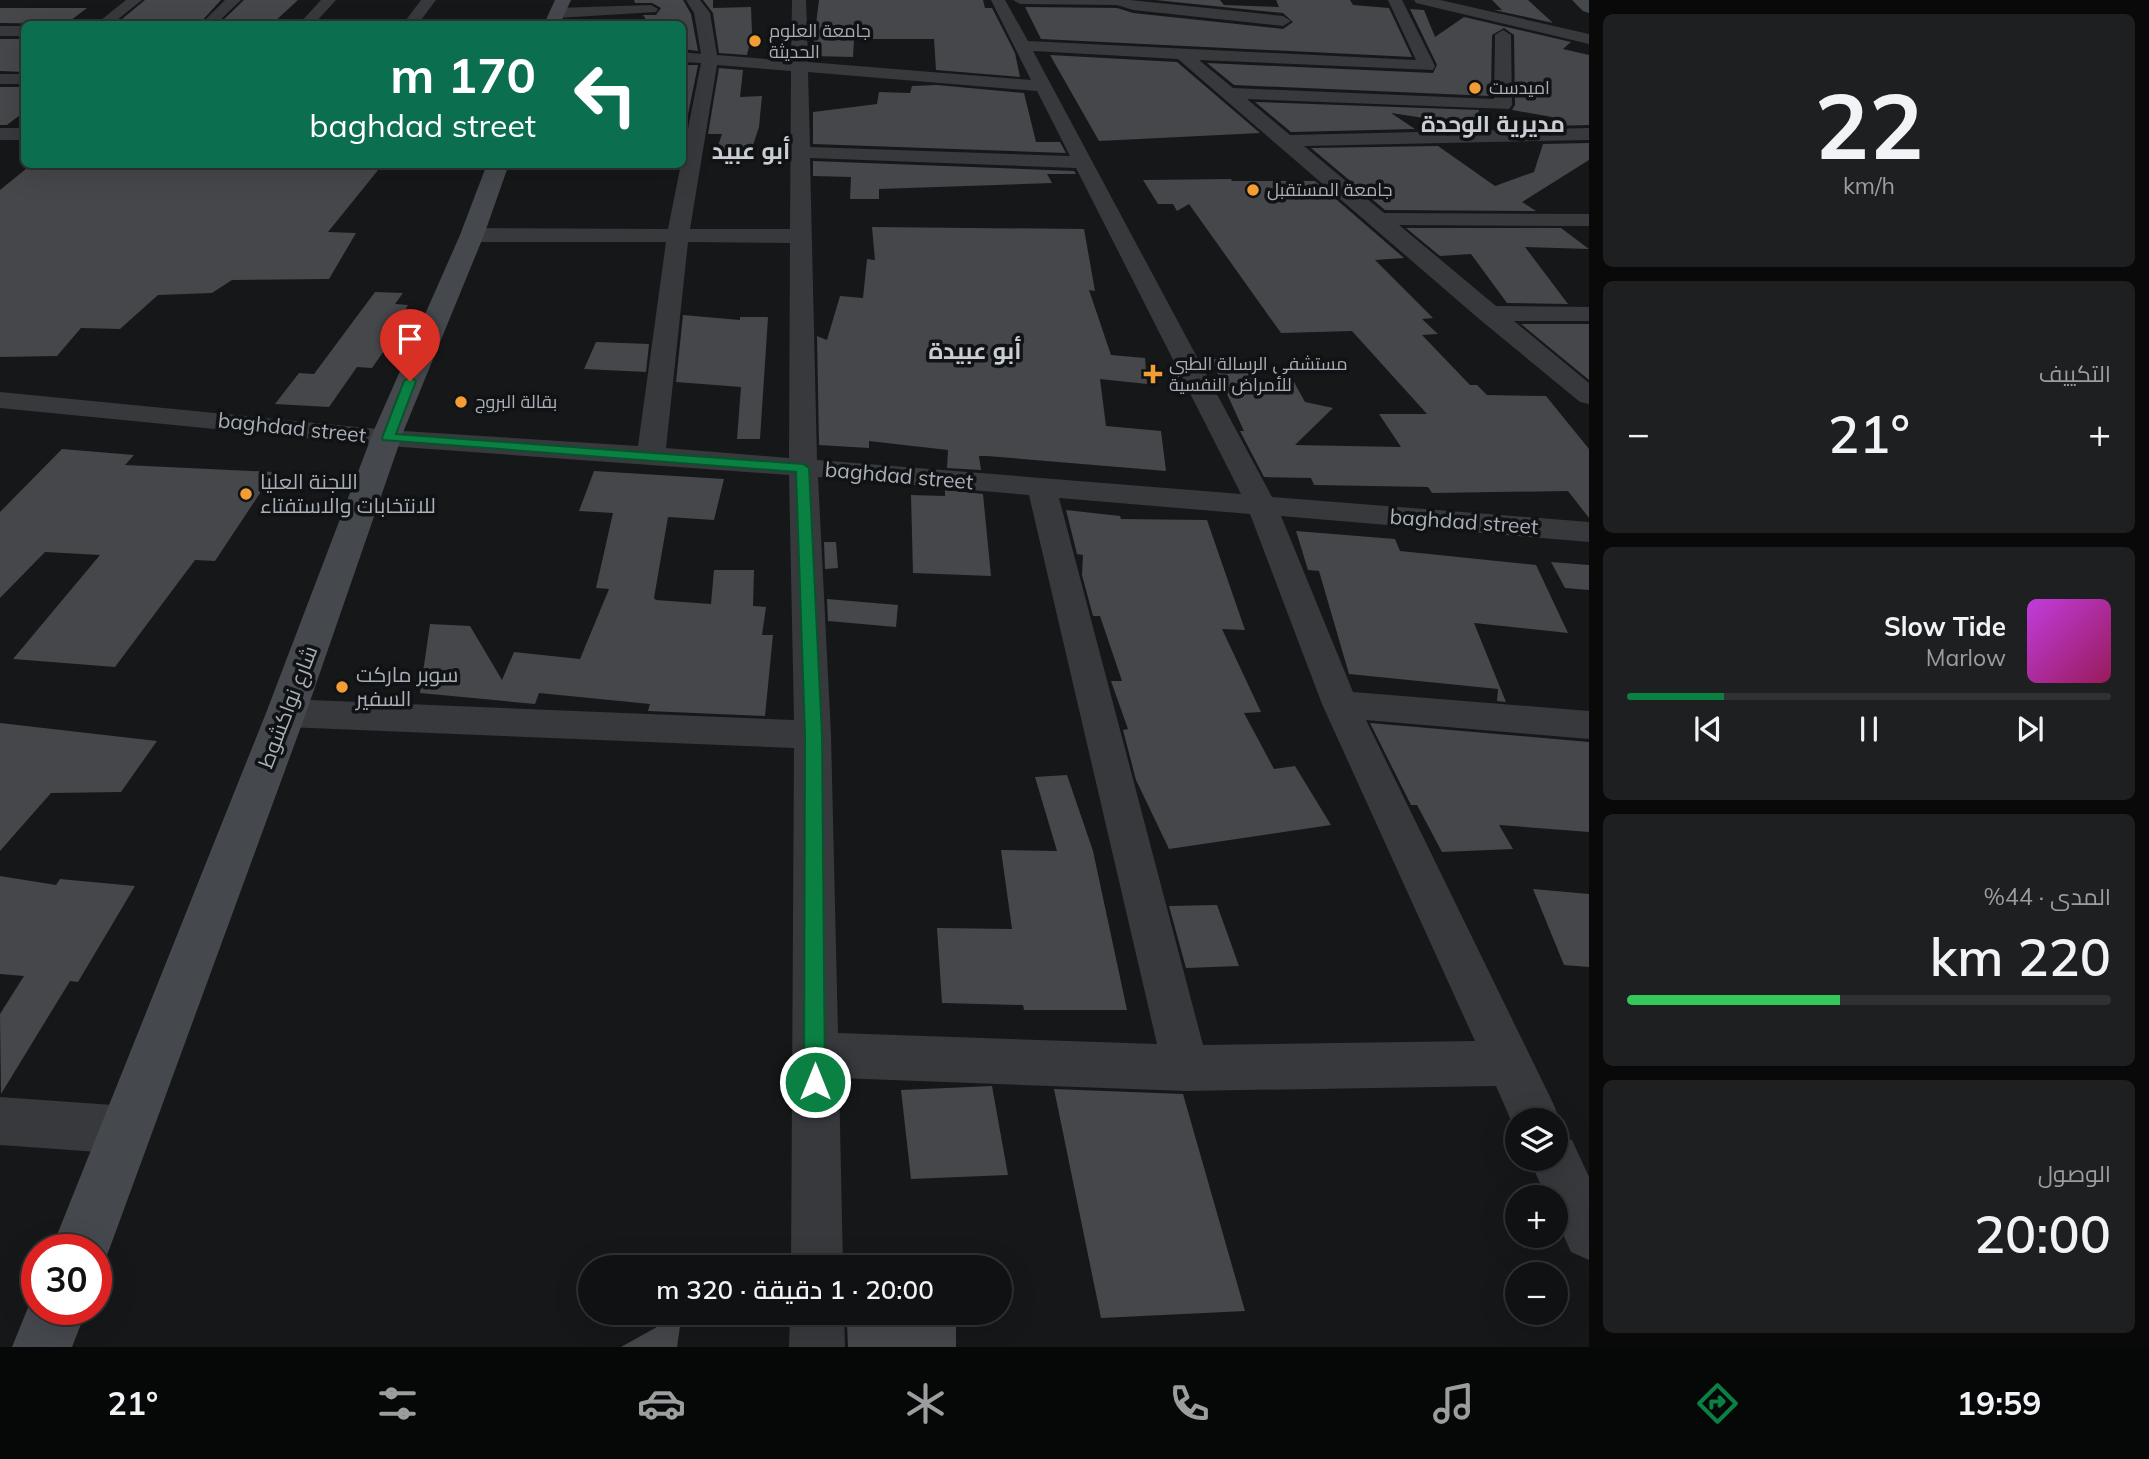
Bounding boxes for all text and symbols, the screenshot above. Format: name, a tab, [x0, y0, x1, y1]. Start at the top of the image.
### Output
place label: جامعة العلوم الحديثة	[769, 19, 871, 63]
marker: جامعة العلوم الحديثة	[747, 33, 763, 49]
text: 170 m	[390, 44, 536, 105]
icon: left	[560, 49, 651, 140]
text: 22	[1814, 68, 1924, 182]
place label: اميدست	[1489, 76, 1550, 99]
marker: اميدست	[1467, 80, 1483, 96]
text: baghdad street	[309, 105, 536, 145]
district label: مديرية الوحدة	[1421, 109, 1565, 138]
district label: أبو عبيد	[712, 136, 790, 165]
text: km/h	[1843, 171, 1895, 200]
place label: جامعة المستقبل	[1267, 178, 1393, 201]
marker: جامعة المستقبل	[1245, 182, 1261, 198]
pin	[380, 309, 440, 381]
icon: arrive	[391, 320, 429, 358]
district label: أبو عبيدة	[929, 336, 1021, 365]
place label: مستشفى الرسالة الطبي للأمراض النفسية	[1169, 352, 1348, 396]
text: التكييف	[2039, 359, 2111, 388]
marker: مستشفى الرسالة الطبي للأمراض النفسية	[1143, 364, 1163, 384]
place label: بقالة البروج	[475, 390, 557, 414]
marker: بقالة البروج	[453, 394, 469, 410]
text: 21°	[1828, 401, 1910, 466]
street label: baghdad street	[217, 406, 367, 448]
text: −	[1627, 409, 1650, 457]
text: +	[2088, 409, 2111, 457]
street label: baghdad street	[824, 456, 974, 494]
place label: اللجنة العليا للانتخابات والاستفتاء	[260, 468, 436, 518]
marker: اللجنة العليا للانتخابات والاستفتاء	[238, 486, 254, 502]
street label: baghdad street	[1389, 503, 1539, 539]
text: Slow Tide	[1884, 610, 2006, 643]
street label: شارع نواكشوط	[252, 642, 324, 772]
text: Marlow	[1926, 643, 2006, 672]
place label: سوبر ماركت السفير	[355, 661, 458, 711]
marker: سوبر ماركت السفير	[334, 679, 350, 695]
icon: previous	[1689, 710, 1727, 748]
icon: pause	[1850, 710, 1888, 748]
icon: next	[2011, 710, 2049, 748]
text: المدى · 44%	[1984, 882, 2111, 911]
text: 220 km	[1930, 924, 2111, 989]
position arrow	[778, 1045, 852, 1119]
map controls	[1505, 1108, 1568, 1325]
button: layers	[1505, 1108, 1568, 1171]
text: الوصول	[2038, 1159, 2111, 1188]
button: +	[1505, 1185, 1568, 1248]
text: 20:00	[1974, 1201, 2111, 1266]
speed limit sign: 30	[21, 1234, 112, 1325]
button: −	[1505, 1262, 1568, 1325]
text: 20:00 · 1 دقيقة · 320 m	[656, 1273, 934, 1306]
icon: filters	[373, 1379, 422, 1428]
icon: car	[637, 1379, 686, 1428]
icon: climate	[901, 1379, 950, 1428]
icon: phone	[1165, 1379, 1214, 1428]
icon: music	[1429, 1379, 1478, 1428]
icon: directions	[1693, 1379, 1742, 1428]
text: 21°	[108, 1383, 158, 1423]
text: 19:59	[1957, 1383, 2042, 1423]

